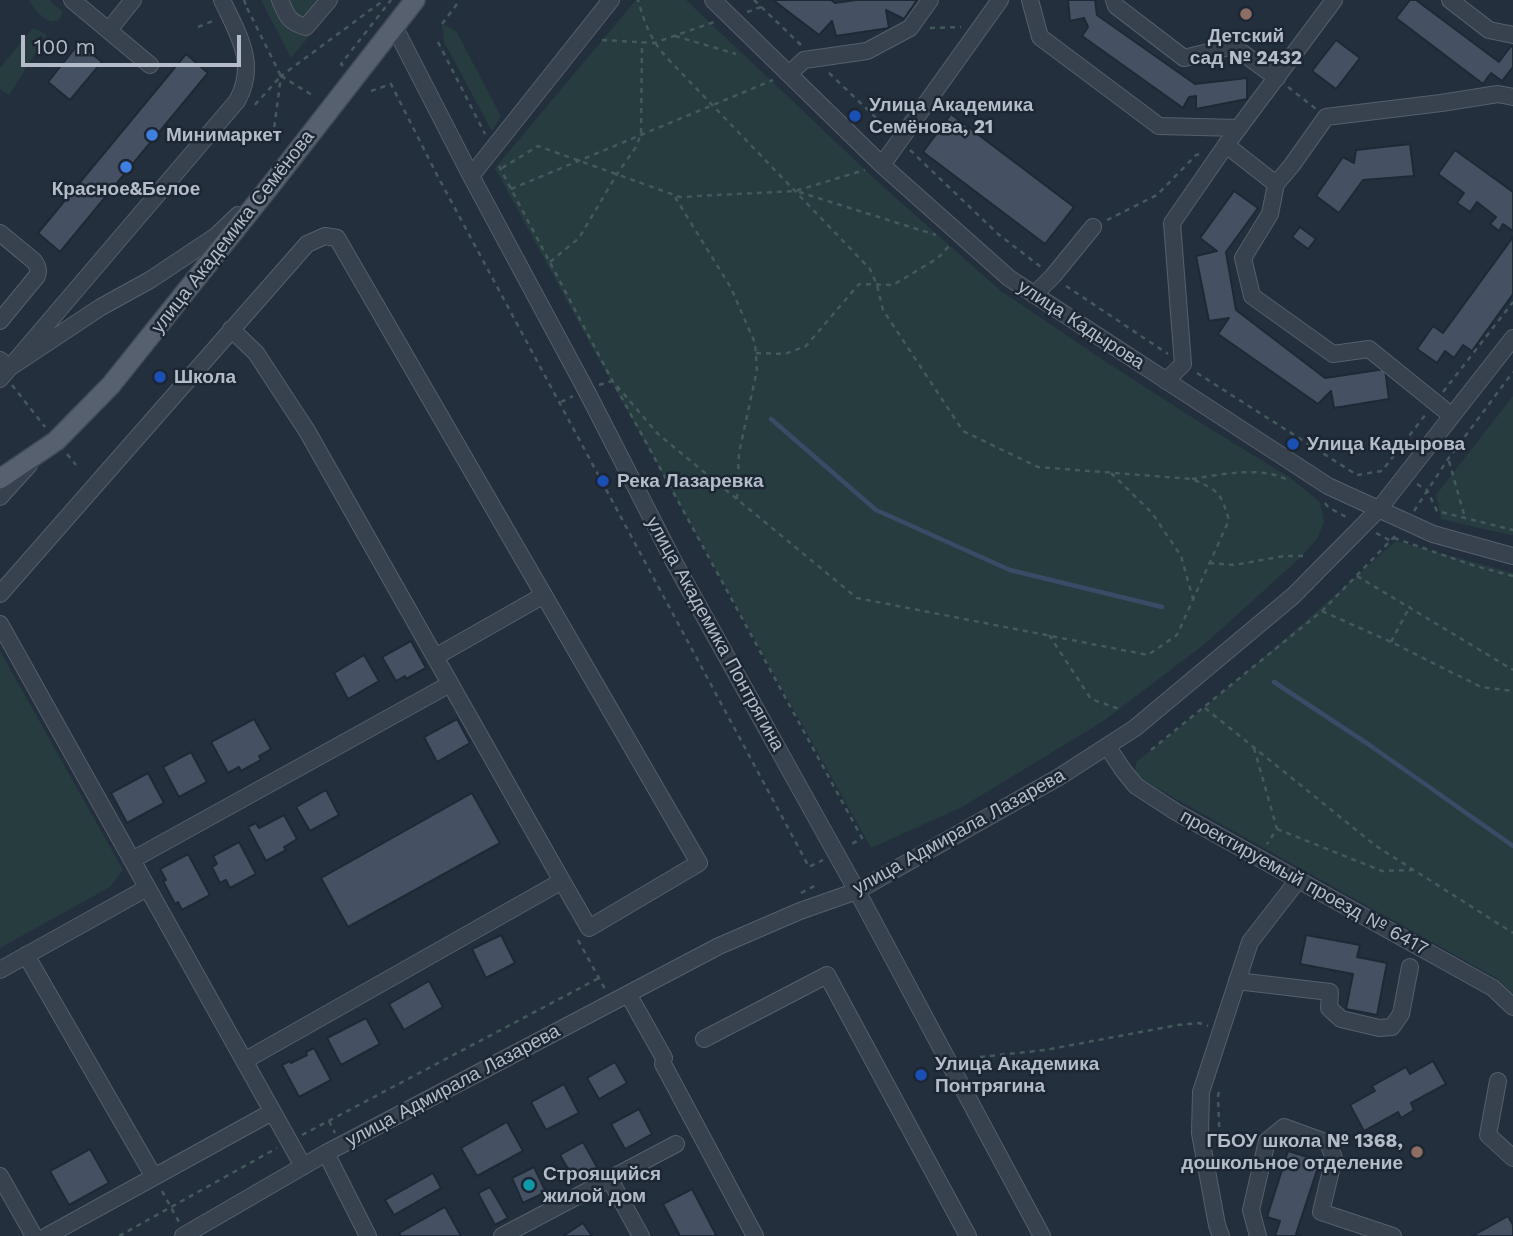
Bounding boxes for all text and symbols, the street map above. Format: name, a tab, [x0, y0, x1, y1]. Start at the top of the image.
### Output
marker: Детский сад № 2432	[1238, 6, 1254, 22]
scale bar	[24, 21, 245, 65]
place label: Детский сад № 2432	[1190, 25, 1302, 69]
text: 100 m	[34, 34, 96, 59]
place label: Улица Академика Семёнова, 21	[869, 94, 1033, 138]
marker: Улица Академика Семёнова, 21	[847, 108, 863, 124]
place label: Минимаркет	[166, 124, 282, 146]
street label: улица Академика Семёнова	[147, 126, 319, 338]
marker: Минимаркет	[144, 127, 160, 143]
marker: Красное&Белое	[118, 159, 134, 175]
place label: Красное&Белое	[52, 178, 200, 200]
street label: улица Кадырова	[1013, 275, 1149, 375]
place label: Школа	[174, 366, 236, 388]
marker: Школа	[152, 369, 168, 385]
place label: Улица Кадырова	[1307, 433, 1465, 455]
marker: Улица Кадырова	[1285, 436, 1301, 452]
place label: Река Лазаревка	[617, 470, 764, 492]
marker: Река Лазаревка	[595, 473, 611, 489]
street label: улица Академика Понтрягина	[641, 513, 789, 755]
street label: улица Адмирала Лазарева	[849, 764, 1069, 900]
street label: проектируемый проезд № 6417	[1176, 805, 1432, 961]
street label: улица Адмирала Лазарева	[342, 1020, 564, 1152]
place label: Улица Академика Понтрягина	[935, 1053, 1099, 1097]
marker: Улица Академика Понтрягина	[913, 1067, 929, 1083]
place label: ГБОУ школа № 1368, дошкольное отделение	[1181, 1130, 1403, 1174]
marker: ГБОУ школа № 1368, дошкольное отделение	[1409, 1144, 1425, 1160]
place label: Строящийся жилой дом	[543, 1163, 661, 1207]
marker: Строящийся жилой дом	[521, 1177, 537, 1193]

